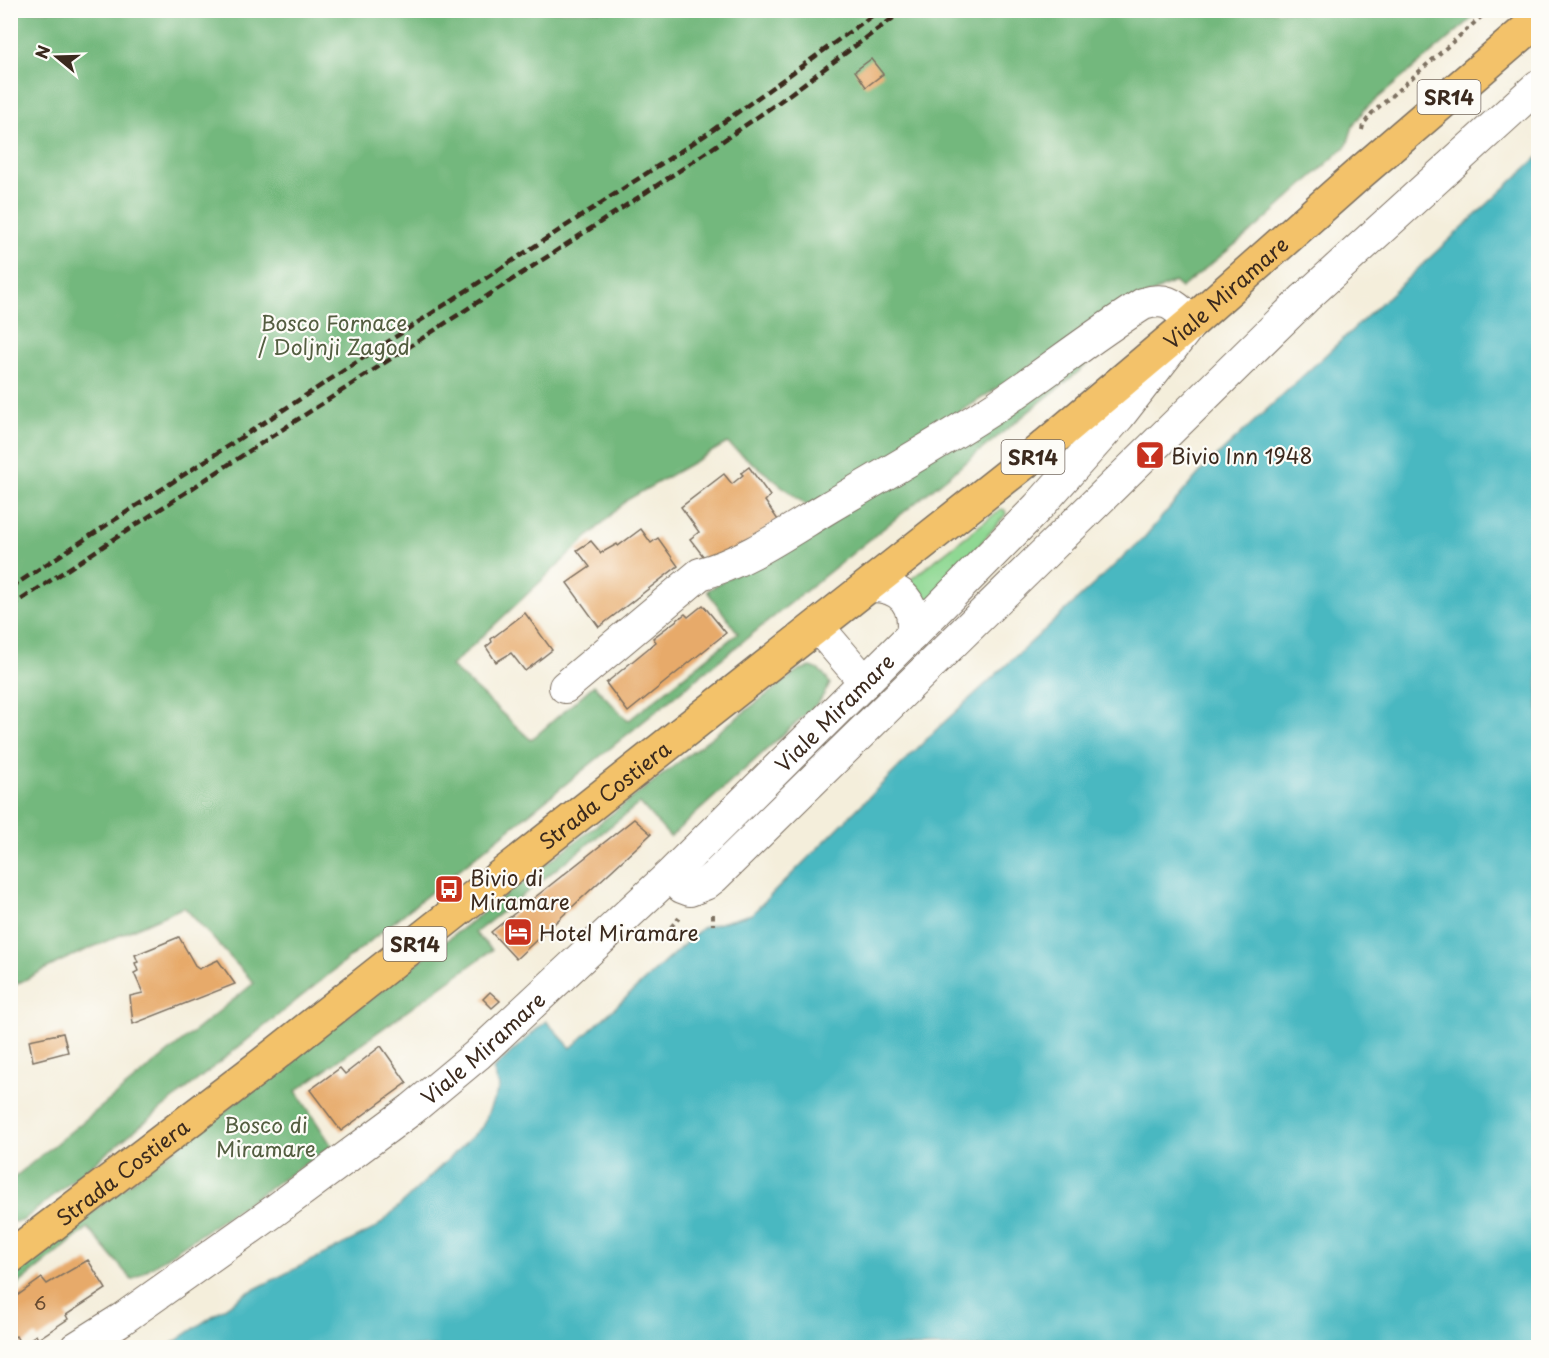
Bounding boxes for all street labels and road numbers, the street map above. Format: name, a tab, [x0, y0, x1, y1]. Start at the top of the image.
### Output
road number: SR14	[1418, 80, 1480, 114]
street label: Viale Miramare	[1156, 228, 1295, 356]
road number: SR14	[1002, 440, 1064, 474]
street label: Viale Miramare	[767, 646, 901, 779]
street label: Strada Costiera	[531, 732, 677, 857]
road number: SR14	[384, 927, 446, 961]
street label: Viale Miramare	[413, 984, 552, 1112]
street label: Strada Costiera	[49, 1110, 196, 1233]

